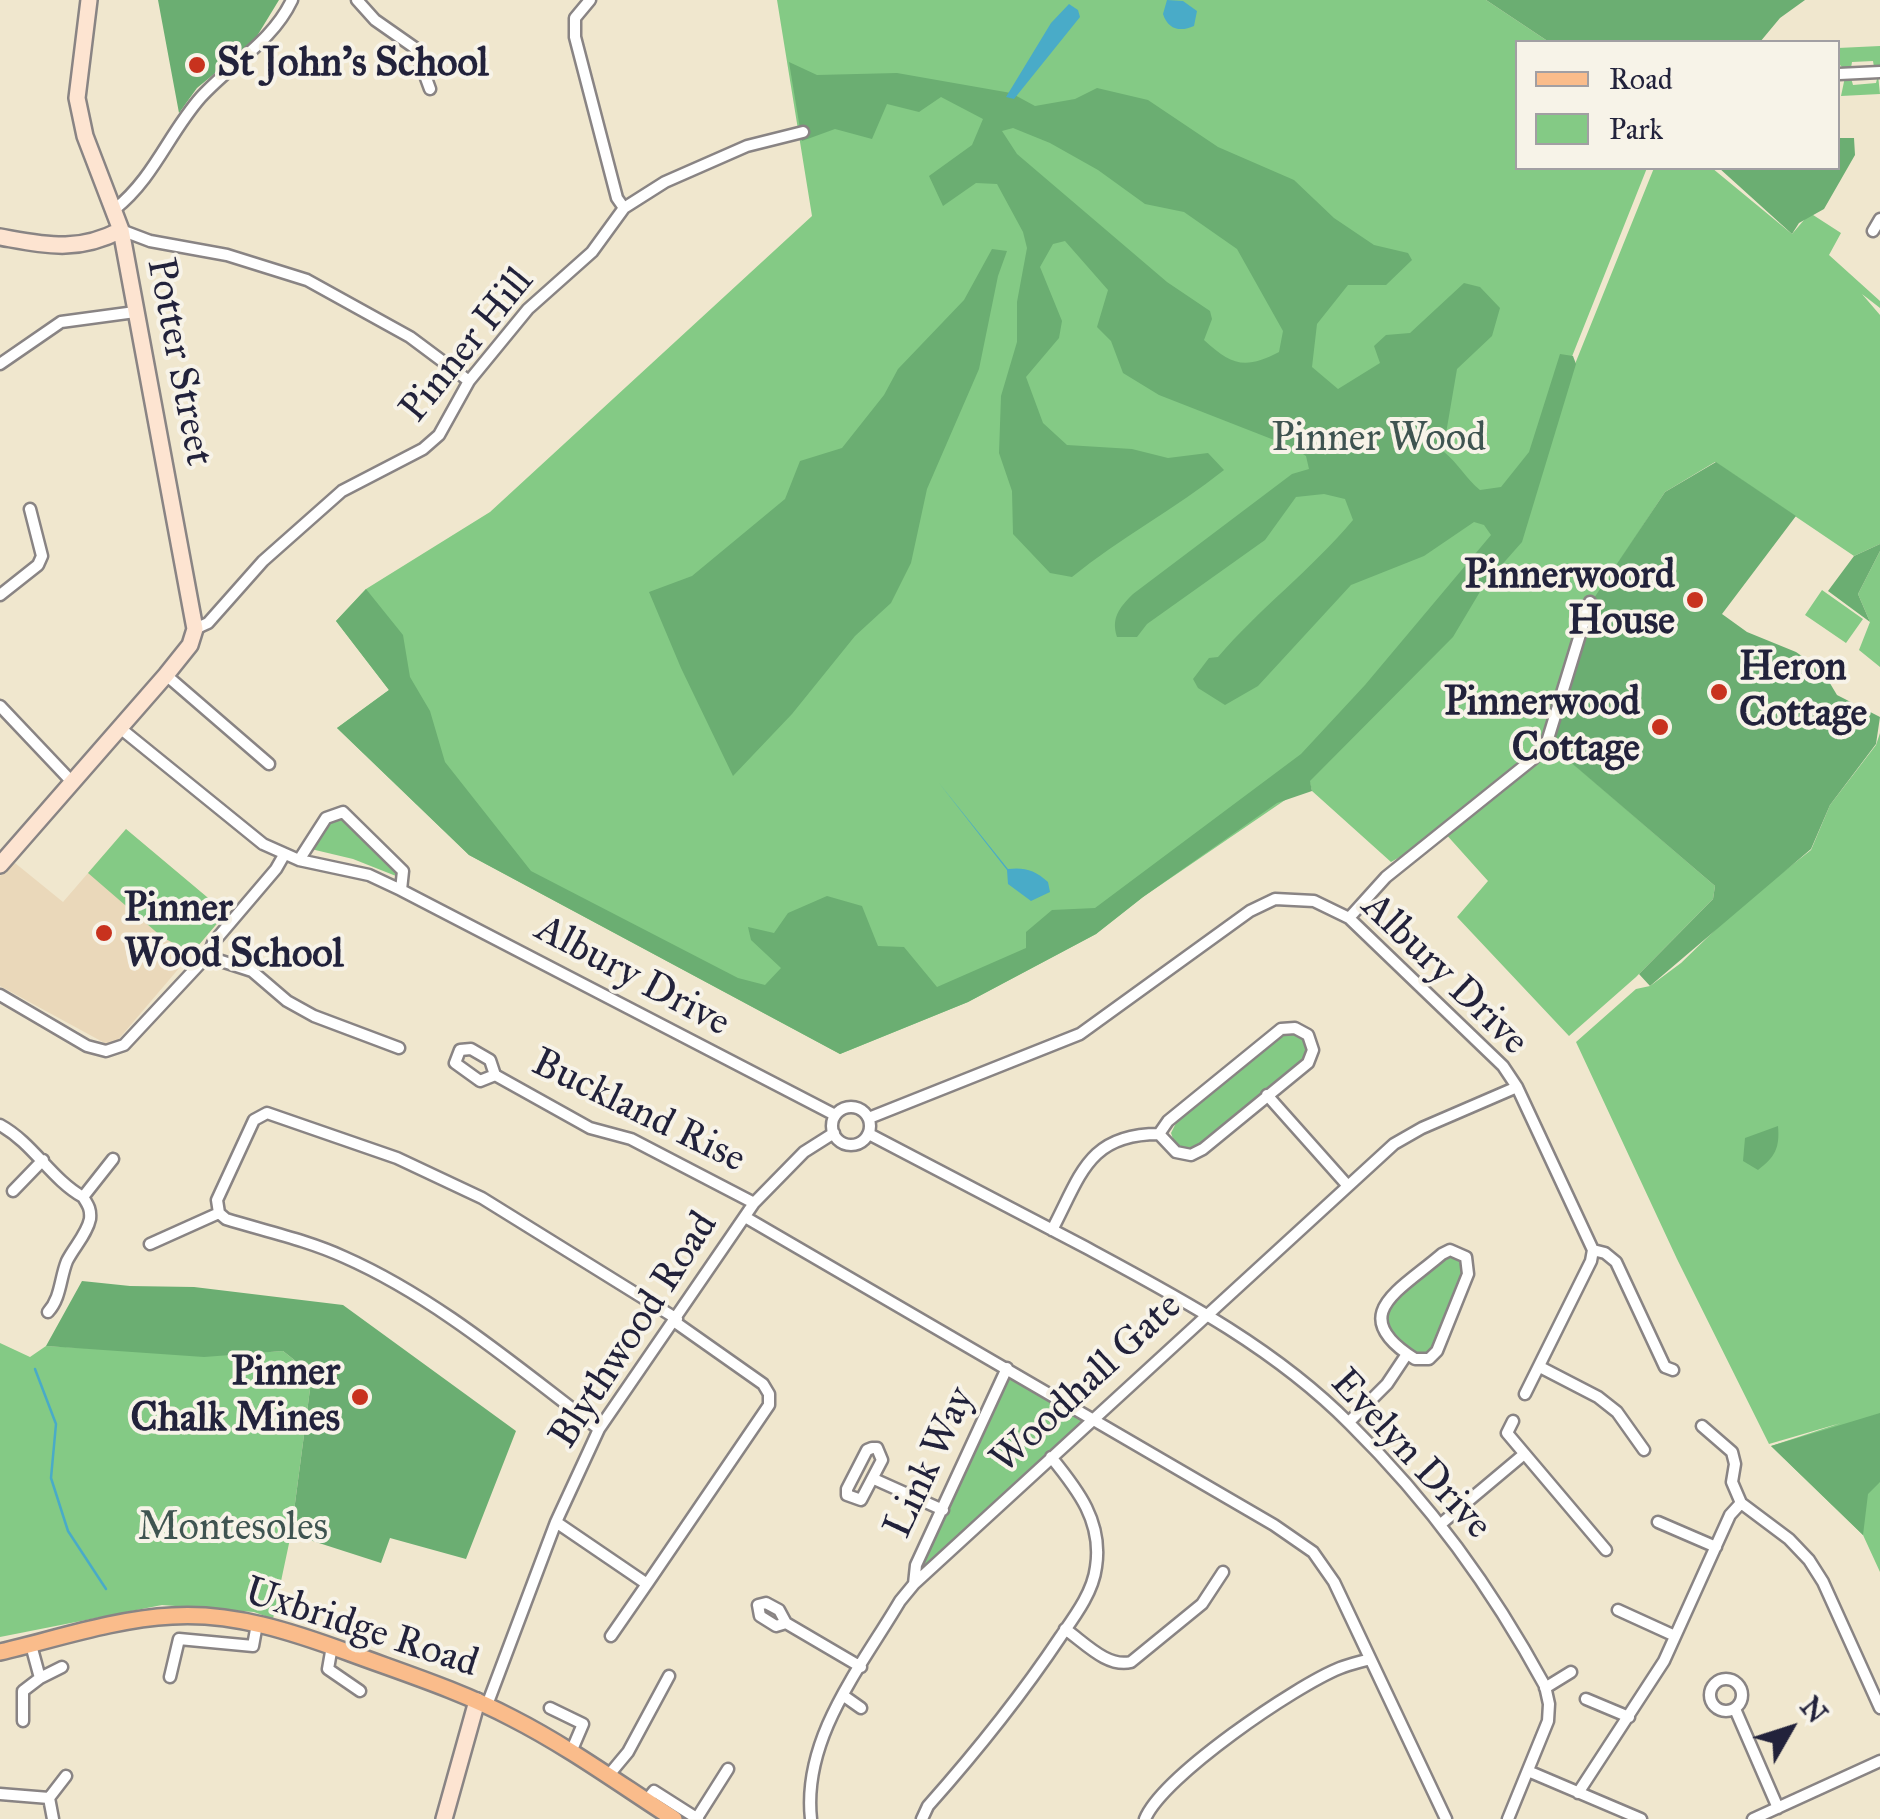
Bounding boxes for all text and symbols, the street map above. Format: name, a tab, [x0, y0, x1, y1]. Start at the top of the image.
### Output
legend	[1515, 40, 1840, 170]
place label: St John's School	[217, 41, 489, 89]
marker: St John's School	[186, 54, 208, 76]
text: Road	[1609, 61, 1673, 97]
text: Park	[1609, 111, 1663, 147]
street label: Potter Street	[134, 254, 222, 470]
street label: Pinner Hill	[391, 259, 545, 433]
park label: Pinner Wood	[1272, 416, 1486, 464]
place label: Pinnerwoord House	[1464, 553, 1675, 647]
marker: Pinnerwoord House	[1684, 589, 1706, 611]
place label: Heron Cottage	[1739, 645, 1867, 739]
place label: Pinnerwood Cottage	[1444, 680, 1640, 774]
marker: Heron Cottage	[1708, 681, 1730, 703]
marker: Pinnerwood Cottage	[1649, 716, 1671, 738]
street label: Albury Drive	[1351, 884, 1537, 1066]
place label: Pinner Wood School	[124, 886, 343, 980]
street label: Albury Drive	[527, 906, 737, 1048]
marker: Pinner Wood School	[93, 922, 115, 944]
street label: Buckland Rise	[523, 1040, 753, 1184]
street label: Blythwood Road	[541, 1204, 729, 1458]
street label: Woodhall Gate	[982, 1283, 1192, 1485]
place label: Pinner Chalk Mines	[130, 1350, 340, 1444]
street label: Evelyn Drive	[1319, 1360, 1501, 1550]
street label: Link Way	[875, 1380, 987, 1546]
marker: Pinner Chalk Mines	[349, 1386, 371, 1408]
park label: Montesoles	[138, 1505, 328, 1553]
street label: Uxbridge Road	[238, 1569, 484, 1689]
north arrow	[1740, 1679, 1840, 1779]
text: N	[1793, 1690, 1835, 1730]

